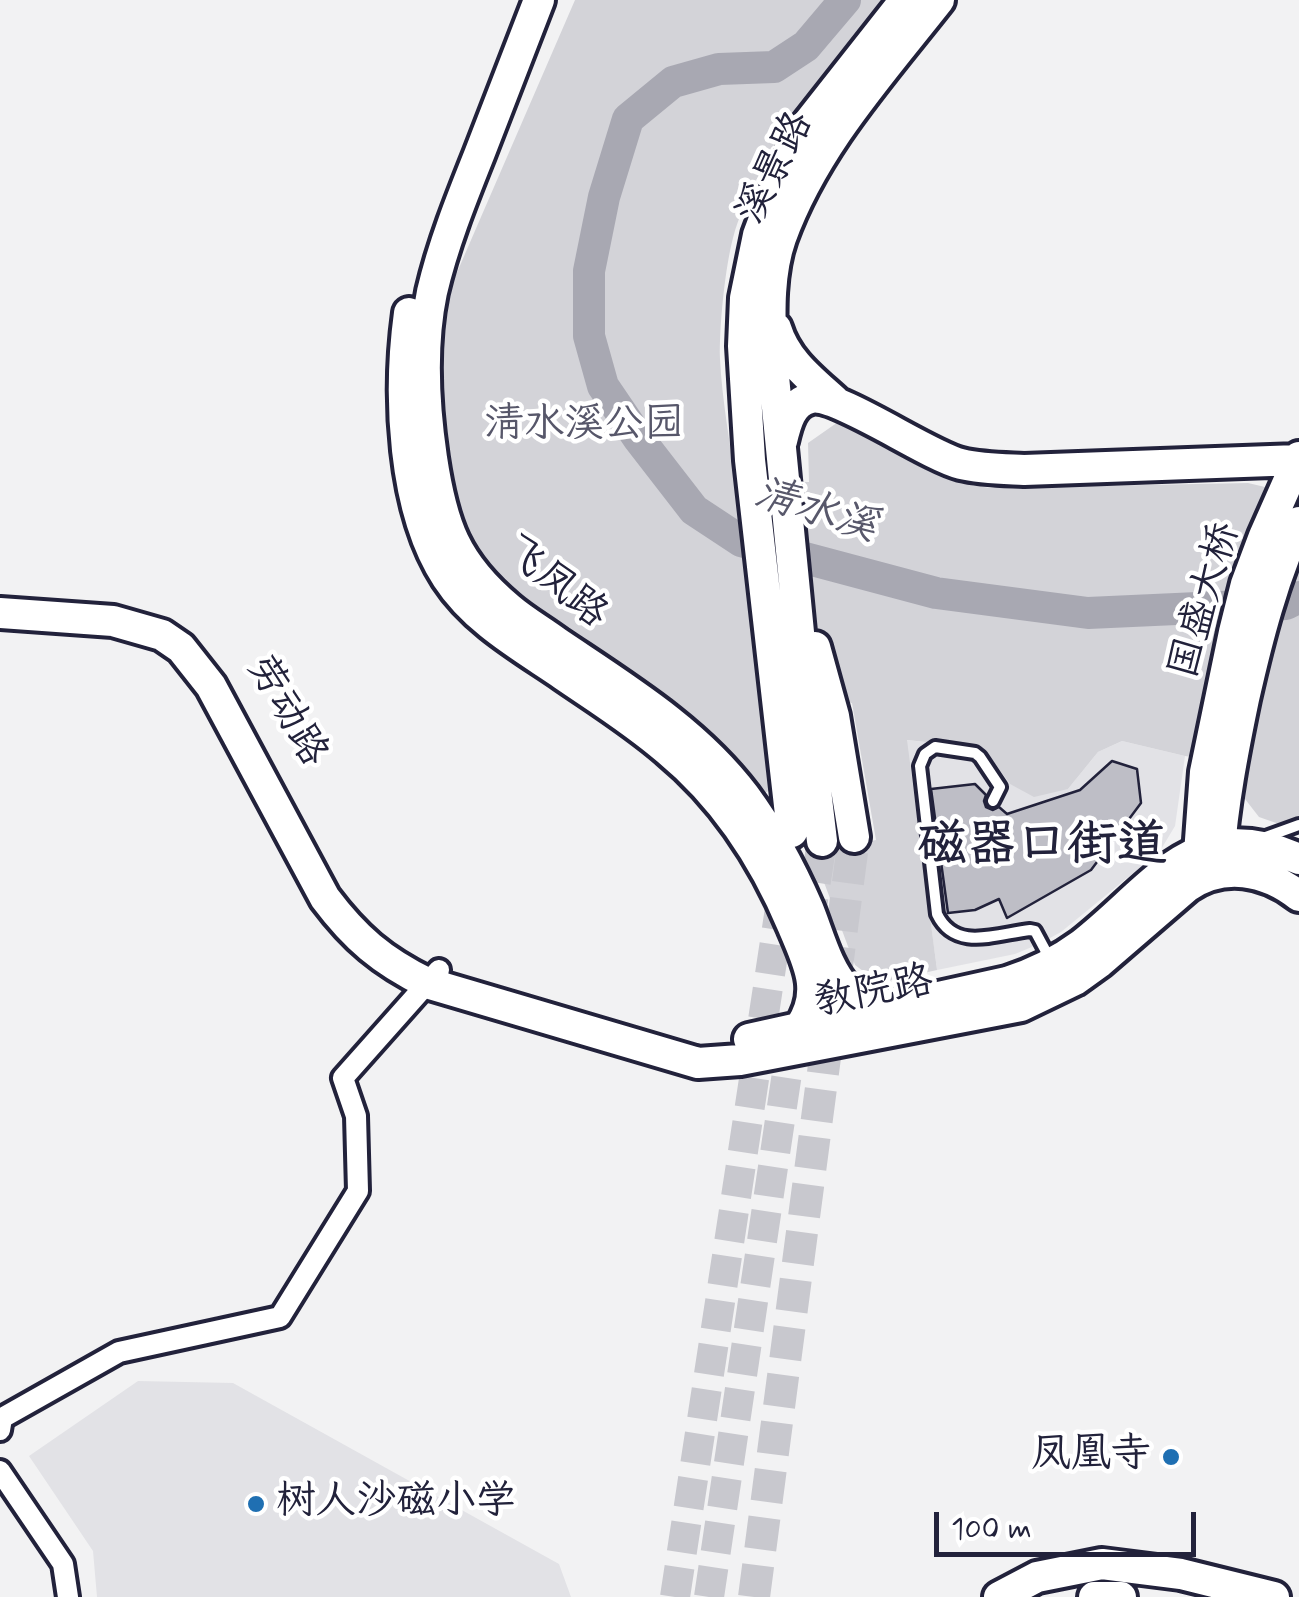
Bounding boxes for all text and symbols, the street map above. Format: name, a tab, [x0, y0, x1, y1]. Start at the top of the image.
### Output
street label: 溪景路	[728, 105, 826, 233]
park label: 清水溪公园	[484, 403, 684, 451]
water label: 清水溪	[747, 470, 883, 556]
street label: 国盛大桥	[1162, 517, 1252, 685]
street label: 飞凤路	[492, 528, 616, 640]
street label: 劳动路	[234, 648, 336, 776]
district label: 磁器口街道	[917, 818, 1167, 878]
street label: 教院路	[811, 959, 937, 1029]
place label: 凤凰寺	[1031, 1433, 1151, 1481]
marker: 凤凰寺	[1160, 1446, 1182, 1468]
place label: 树人沙磁小学	[276, 1480, 516, 1528]
scale bar	[939, 1492, 1202, 1554]
marker: 树人沙磁小学	[245, 1493, 267, 1515]
text: 100 m	[951, 1510, 1032, 1549]

